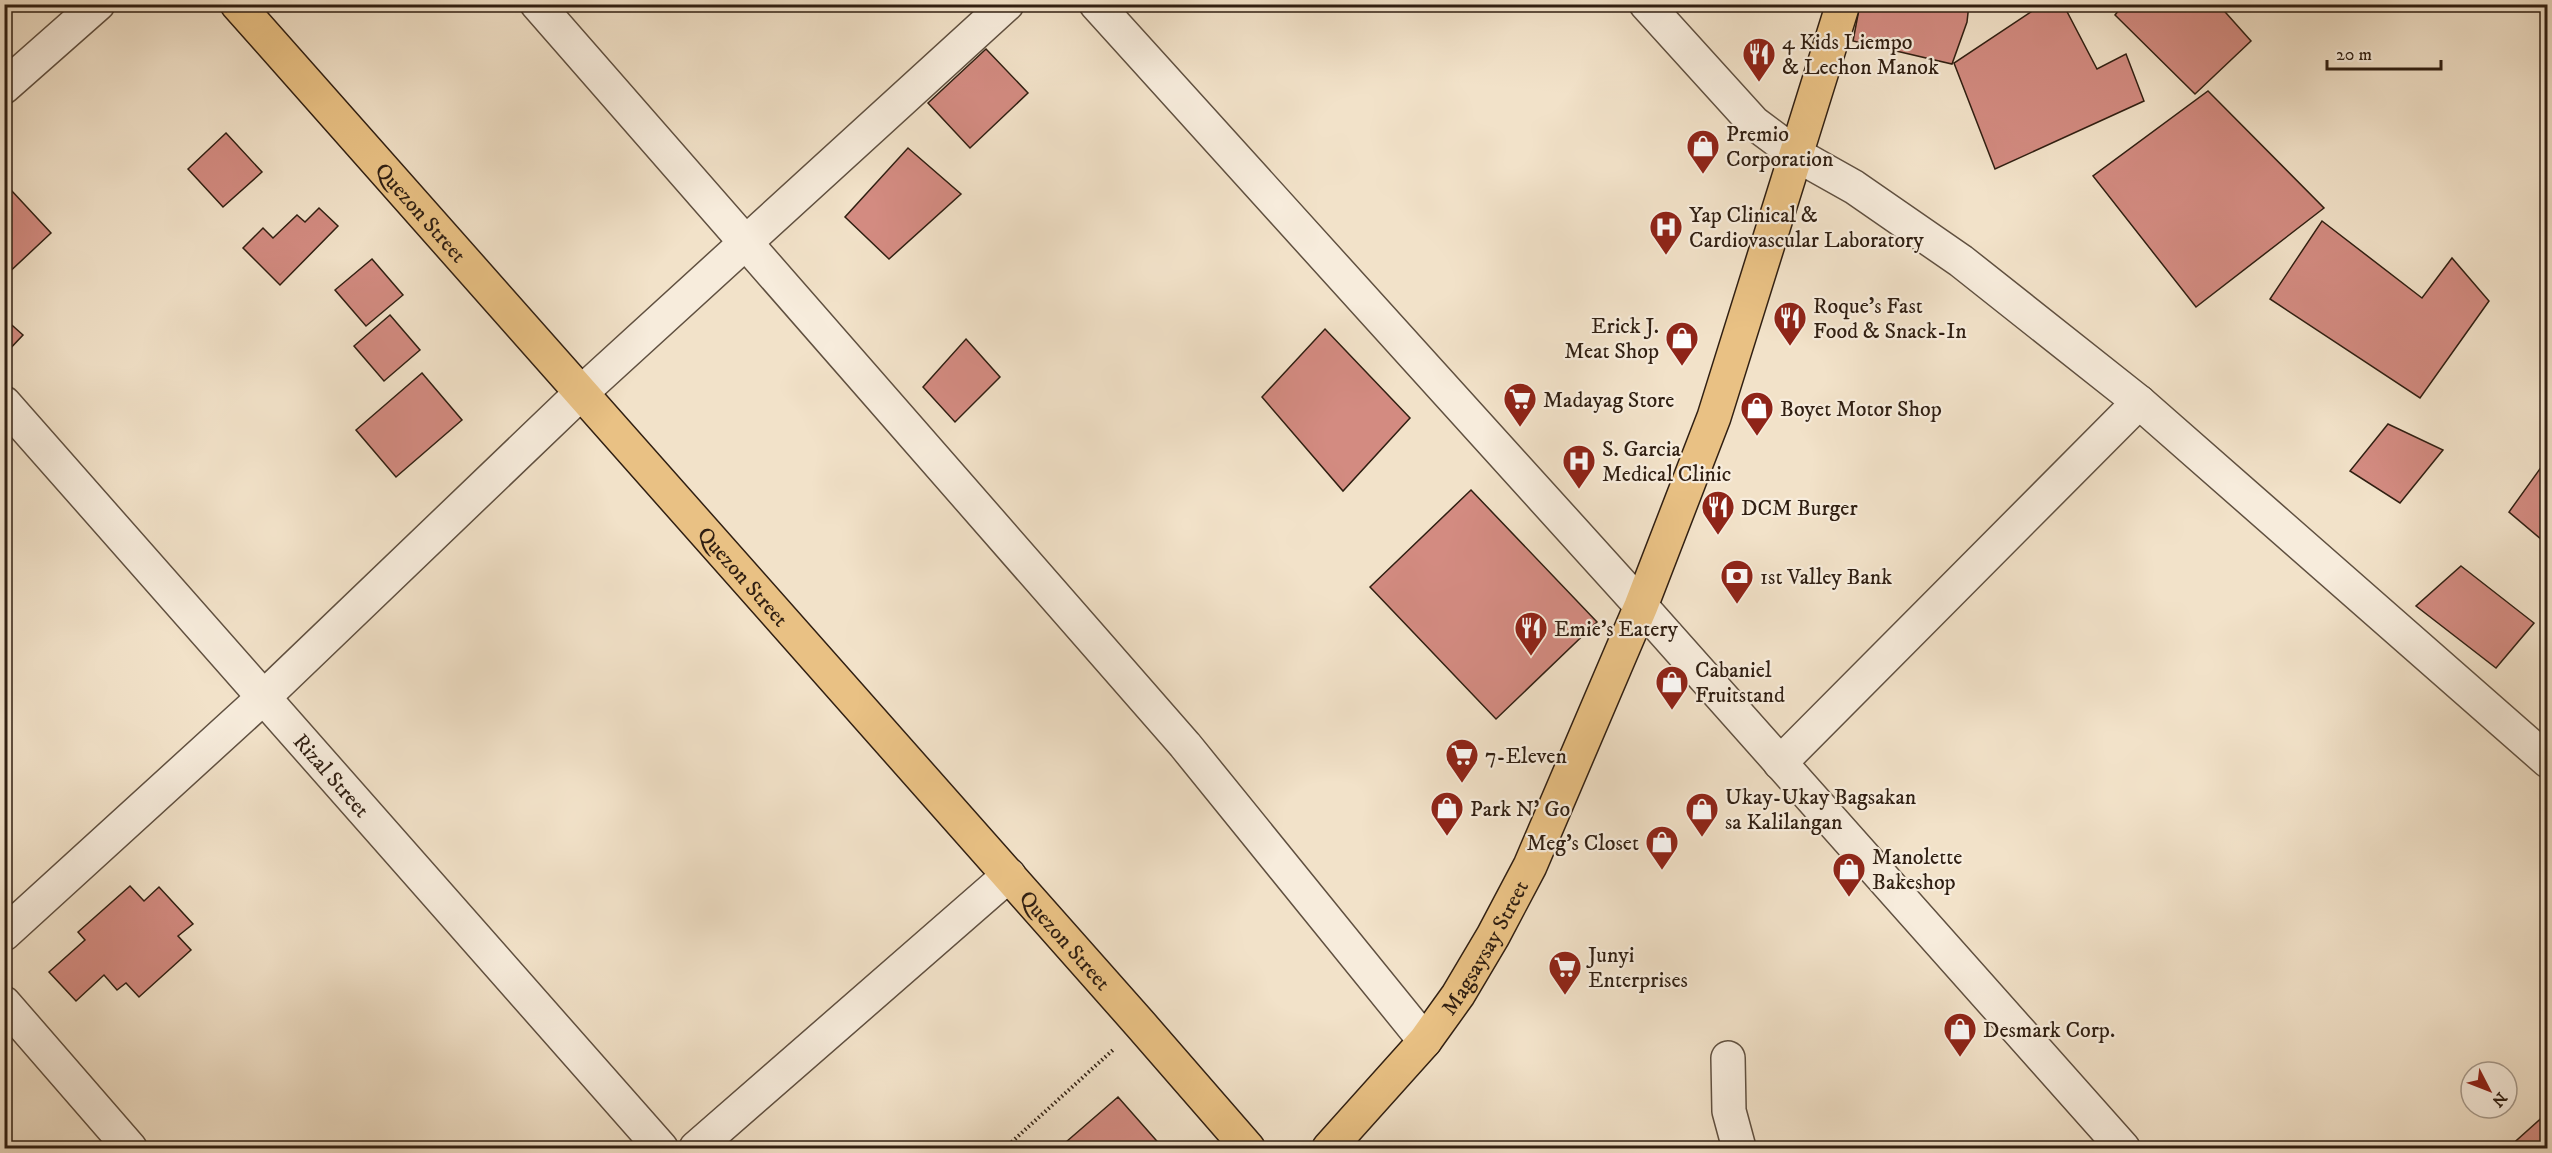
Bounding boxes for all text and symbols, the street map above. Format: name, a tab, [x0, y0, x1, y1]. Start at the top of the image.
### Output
place label: 4 Kids Liempo & Lechon Manok	[1782, 29, 1939, 81]
scale bar	[2327, 33, 2441, 71]
restaurant icon: 4 Kids Liempo & Lechon Manok	[1741, 36, 1777, 83]
text: 20 m	[2336, 44, 2372, 66]
place label: Premio Corporation	[1726, 121, 1834, 173]
shop icon: Premio Corporation	[1685, 128, 1721, 175]
street label: Quezon Street	[369, 158, 472, 269]
place label: Yap Clinical & Cardiovascular Laboratory	[1689, 202, 1924, 254]
hospital icon: Yap Clinical & Cardiovascular Laboratory	[1648, 209, 1684, 256]
place label: Roque's Fast Food & Snack-In	[1813, 293, 1967, 345]
restaurant icon: Roque's Fast Food & Snack-In	[1772, 300, 1808, 347]
place label: Erick J. Meat Shop	[1564, 313, 1659, 365]
shop icon: Erick J. Meat Shop	[1664, 320, 1700, 367]
supermarket icon: Madayag Store	[1502, 381, 1538, 428]
place label: Madayag Store	[1543, 387, 1674, 414]
shop icon: Boyet Motor Shop	[1739, 390, 1775, 437]
place label: Boyet Motor Shop	[1780, 396, 1942, 423]
place label: S. Garcia Medical Clinic	[1602, 436, 1731, 488]
hospital icon: S. Garcia Medical Clinic	[1561, 443, 1597, 490]
restaurant icon: DCM Burger	[1700, 489, 1736, 536]
place label: DCM Burger	[1741, 495, 1858, 522]
street label: Quezon Street	[691, 521, 794, 633]
bank icon: 1st Valley Bank	[1719, 558, 1755, 605]
place label: 1st Valley Bank	[1760, 564, 1892, 591]
restaurant icon: Emie's Eatery	[1513, 610, 1549, 657]
place label: Emie's Eatery	[1554, 616, 1679, 643]
place label: Cabaniel Fruitstand	[1695, 657, 1785, 709]
shop icon: Cabaniel Fruitstand	[1654, 664, 1690, 711]
street label: Rizal Street	[287, 729, 375, 823]
supermarket icon: 7-Eleven	[1444, 737, 1480, 784]
place label: 7-Eleven	[1485, 743, 1567, 770]
place label: Ukay-Ukay Bagsakan sa Kalilangan	[1725, 784, 1917, 836]
shop icon: Park N' Go	[1429, 790, 1465, 837]
shop icon: Ukay-Ukay Bagsakan sa Kalilangan	[1684, 791, 1720, 838]
place label: Park N' Go	[1470, 796, 1570, 823]
shop icon: Meg's Closet	[1644, 824, 1680, 871]
place label: Meg's Closet	[1526, 830, 1639, 857]
place label: Manolette Bakeshop	[1872, 844, 1962, 896]
shop icon: Manolette Bakeshop	[1831, 851, 1867, 898]
street label: Magsaysay Street	[1436, 876, 1535, 1021]
street label: Quezon Street	[1013, 885, 1116, 996]
place label: Junyi Enterprises	[1586, 942, 1688, 994]
supermarket icon: Junyi Enterprises	[1547, 949, 1583, 996]
shop icon: Desmark Corp.	[1942, 1011, 1978, 1058]
place label: Desmark Corp.	[1983, 1017, 2115, 1044]
north arrow	[2459, 1060, 2519, 1120]
text: N	[2488, 1088, 2511, 1111]

